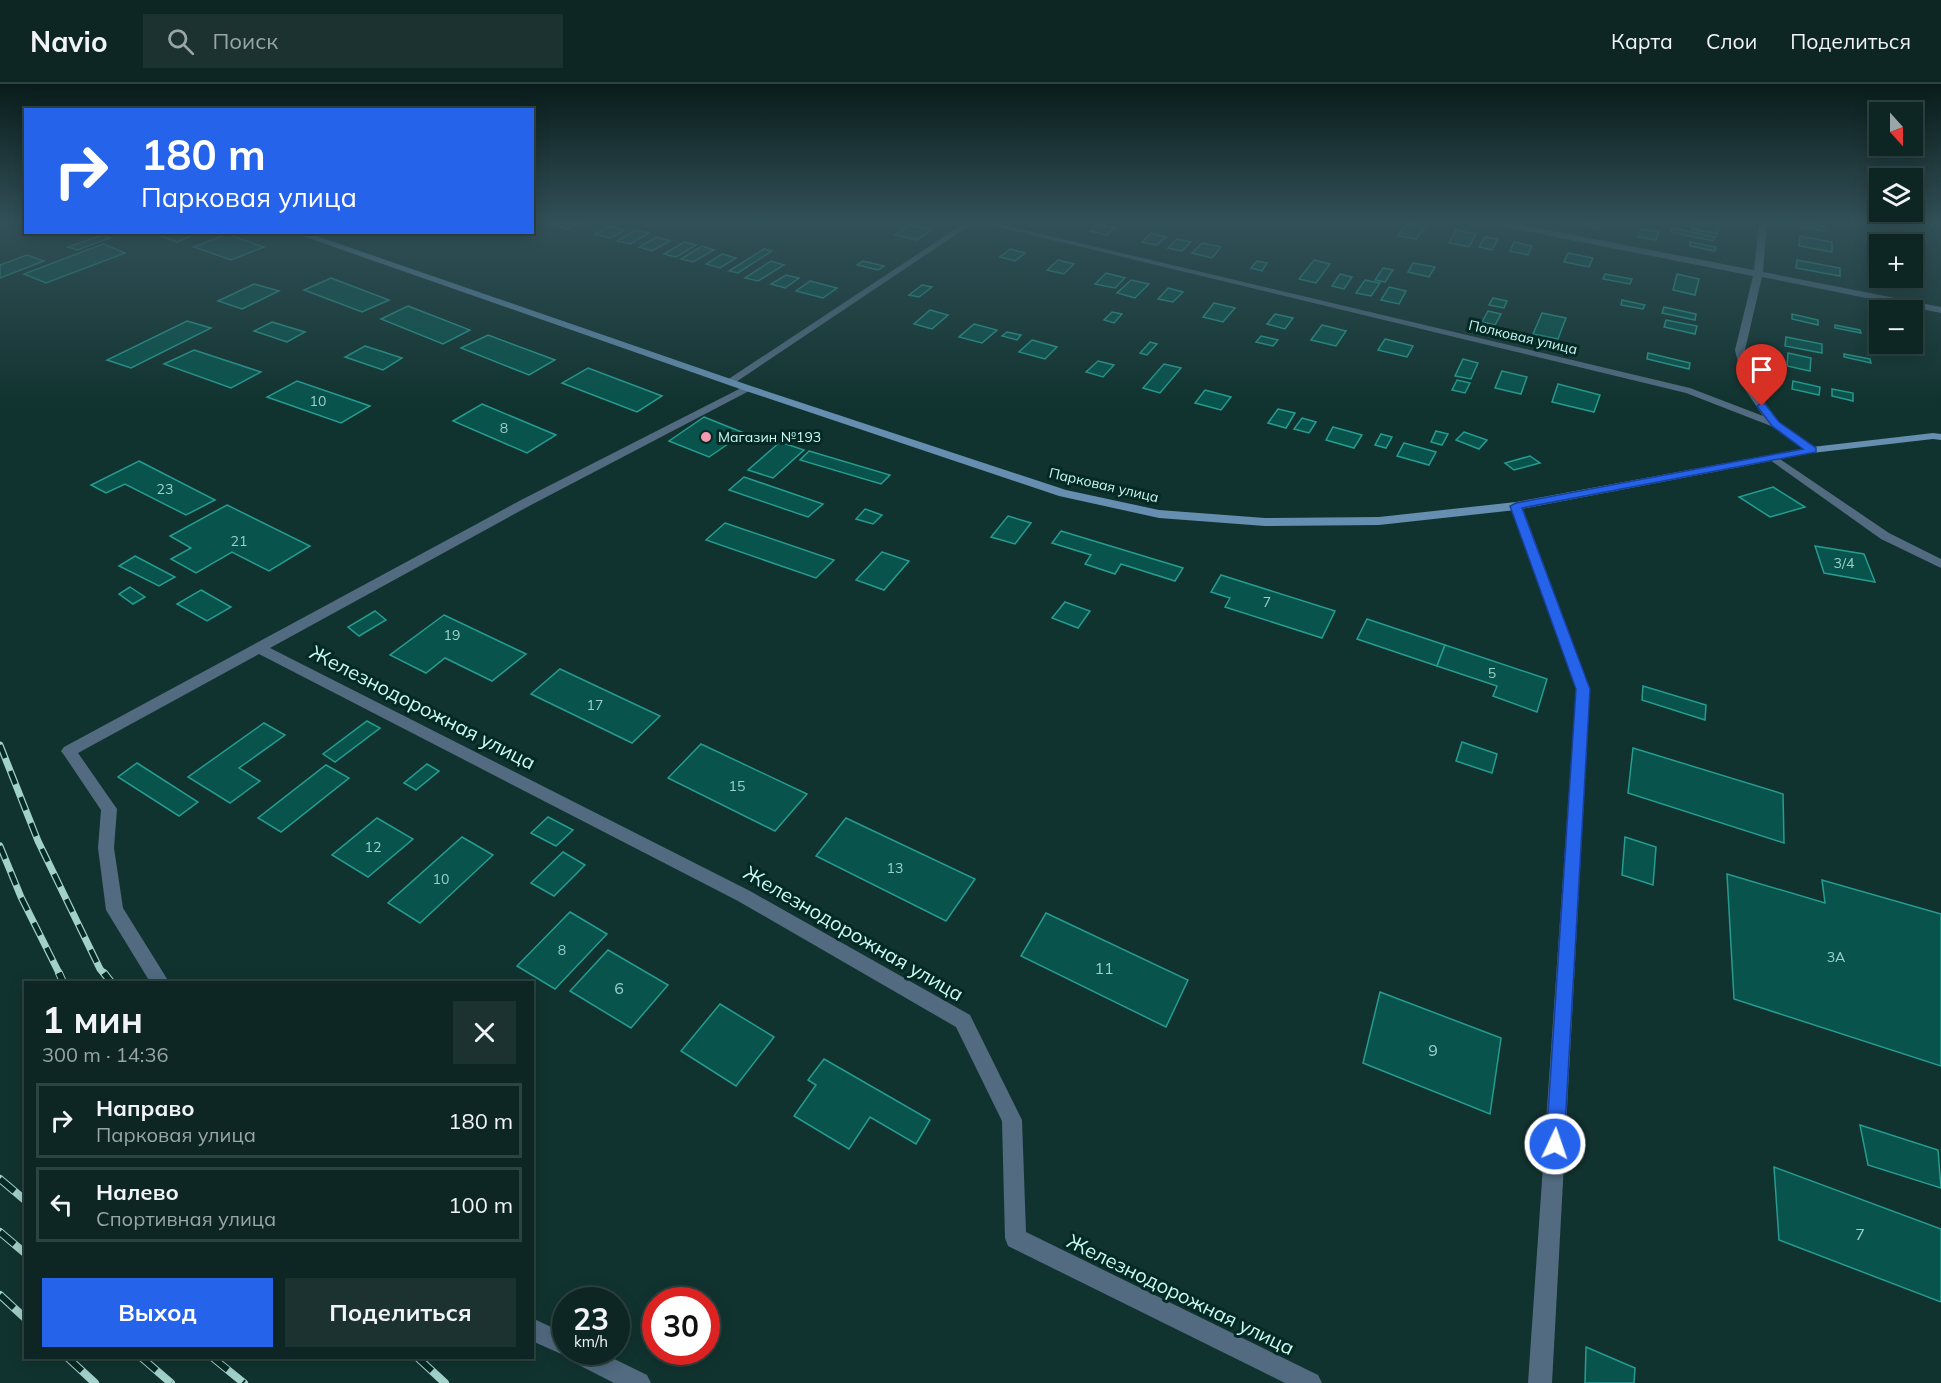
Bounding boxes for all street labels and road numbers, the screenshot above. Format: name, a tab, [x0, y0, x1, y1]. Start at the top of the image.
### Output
street label: Полковая улица	[1467, 316, 1579, 358]
street label: Парковая улица	[1047, 464, 1161, 506]
street label: Железнодорожная улица	[306, 639, 540, 775]
street label: Железнодорожная улица	[740, 860, 968, 1006]
street label: Железнодорожная улица	[1063, 1228, 1299, 1360]

